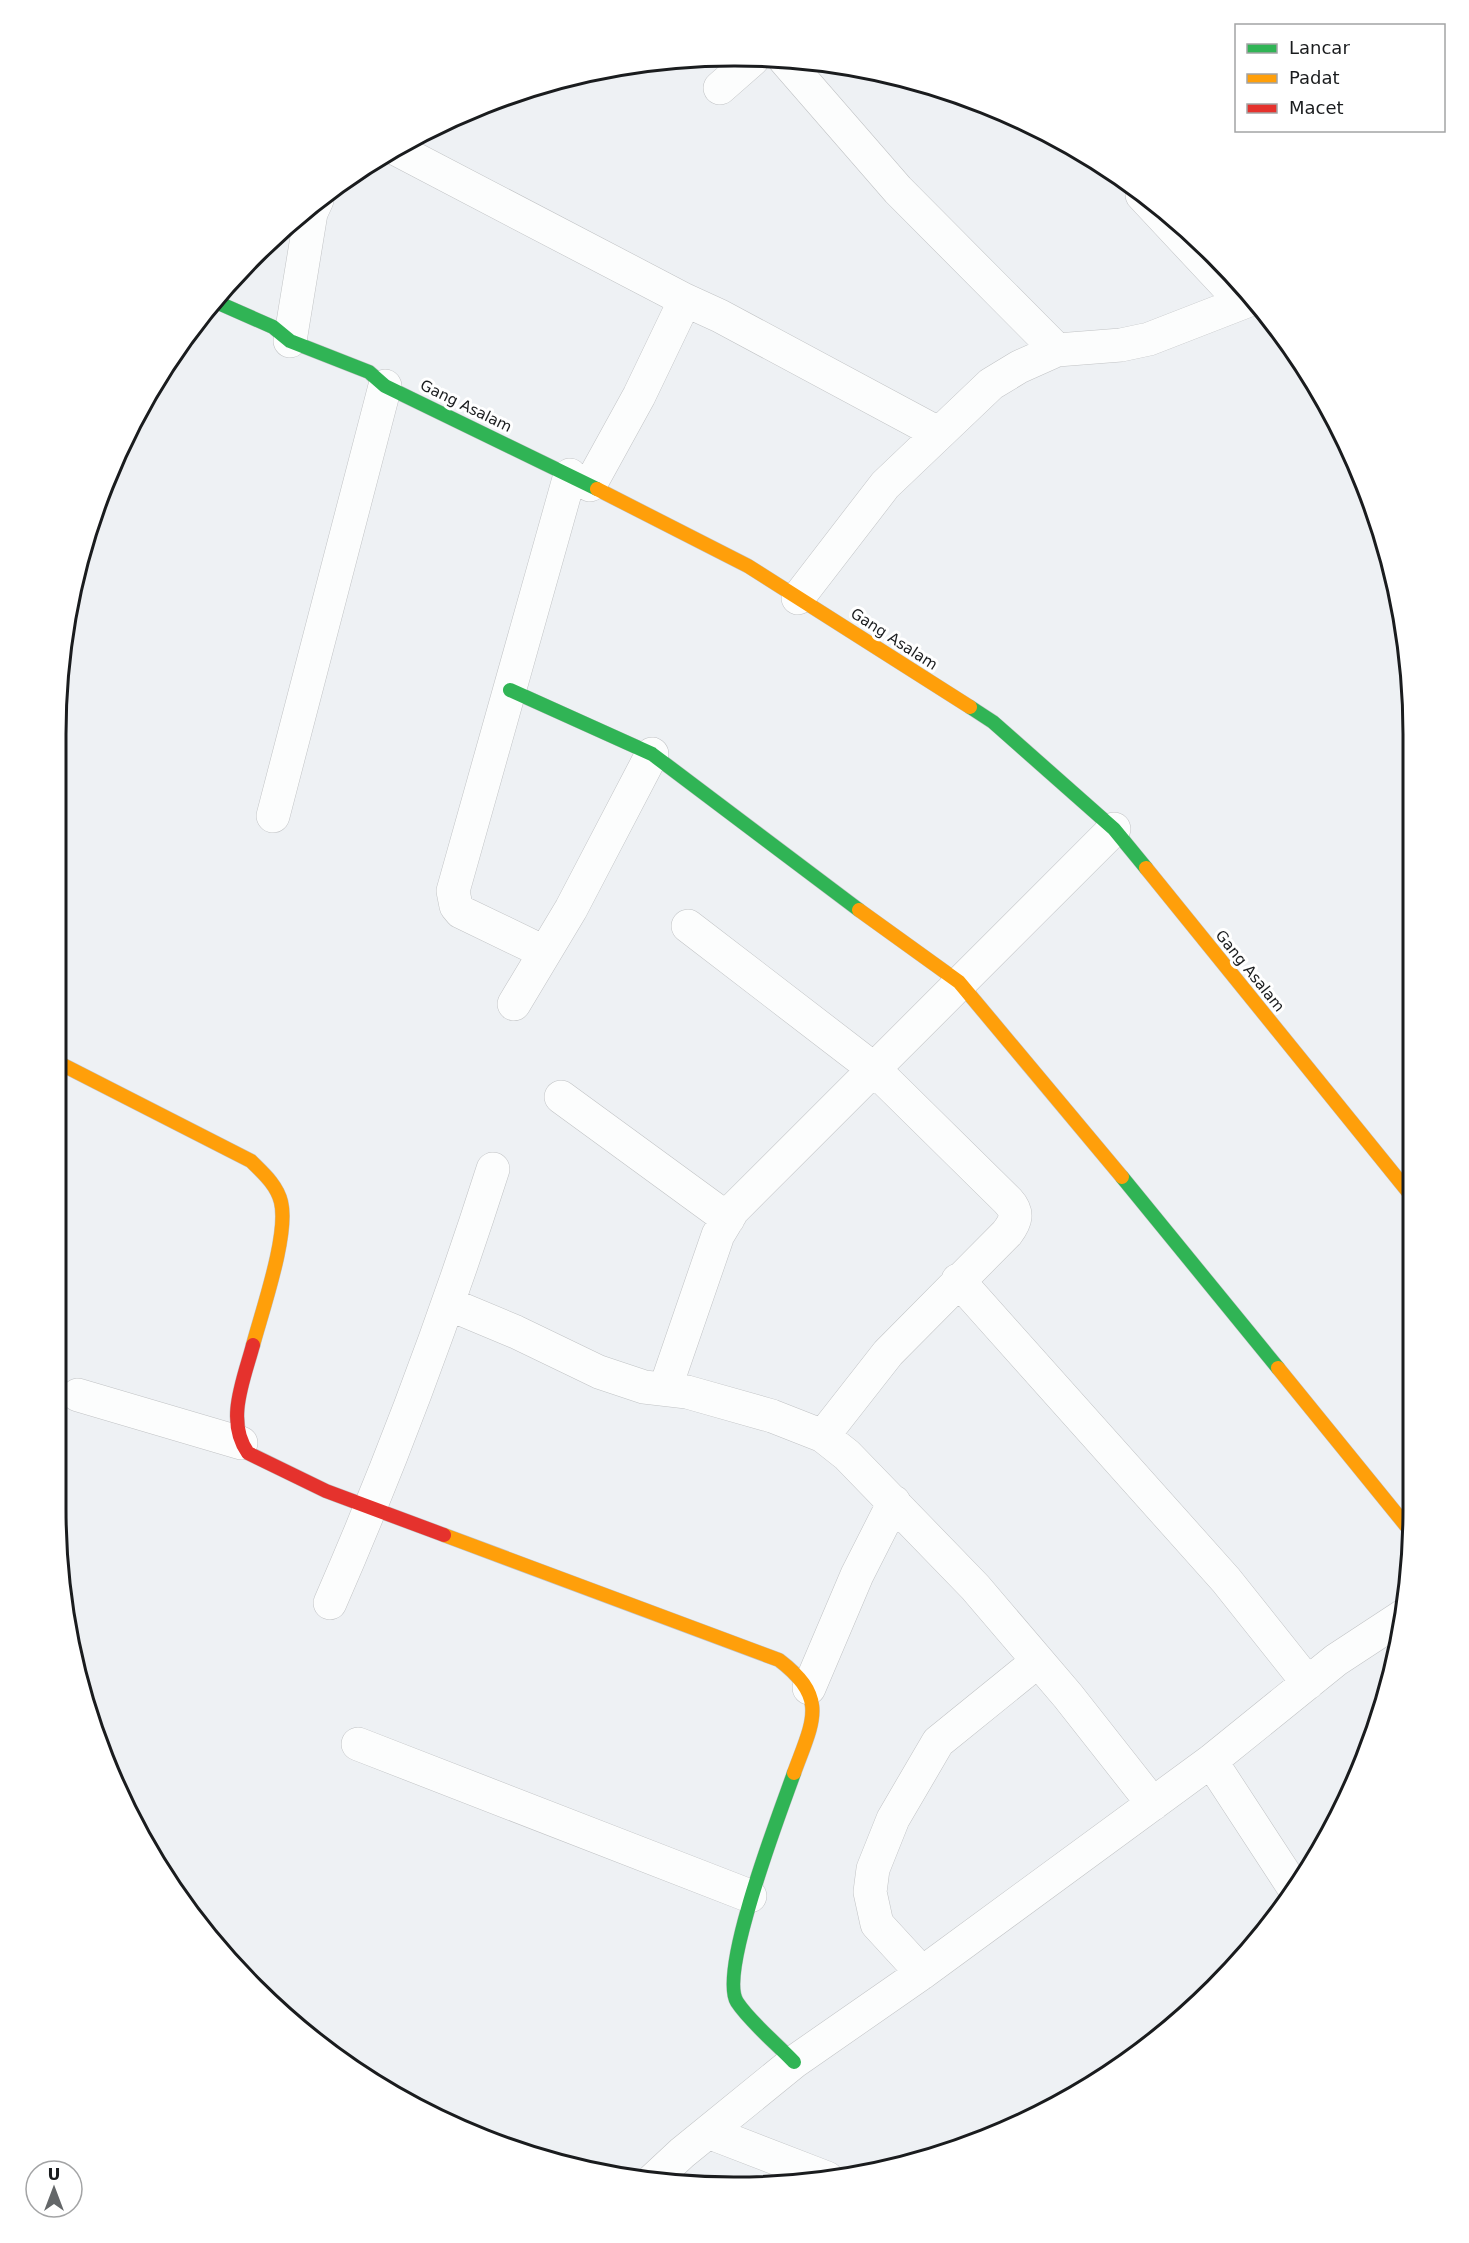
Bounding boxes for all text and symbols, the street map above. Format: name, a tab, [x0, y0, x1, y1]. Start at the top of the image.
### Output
legend	[1235, 24, 1445, 132]
text: Lancar	[1289, 37, 1350, 58]
text: Padat	[1289, 67, 1340, 88]
text: Macet	[1289, 97, 1344, 118]
street label: Gang Asalam	[417, 376, 515, 436]
street label: Gang Asalam	[847, 604, 941, 674]
street label: Gang Asalam	[1212, 927, 1288, 1015]
north arrow	[24, 2159, 84, 2219]
text: U	[48, 2165, 61, 2184]

